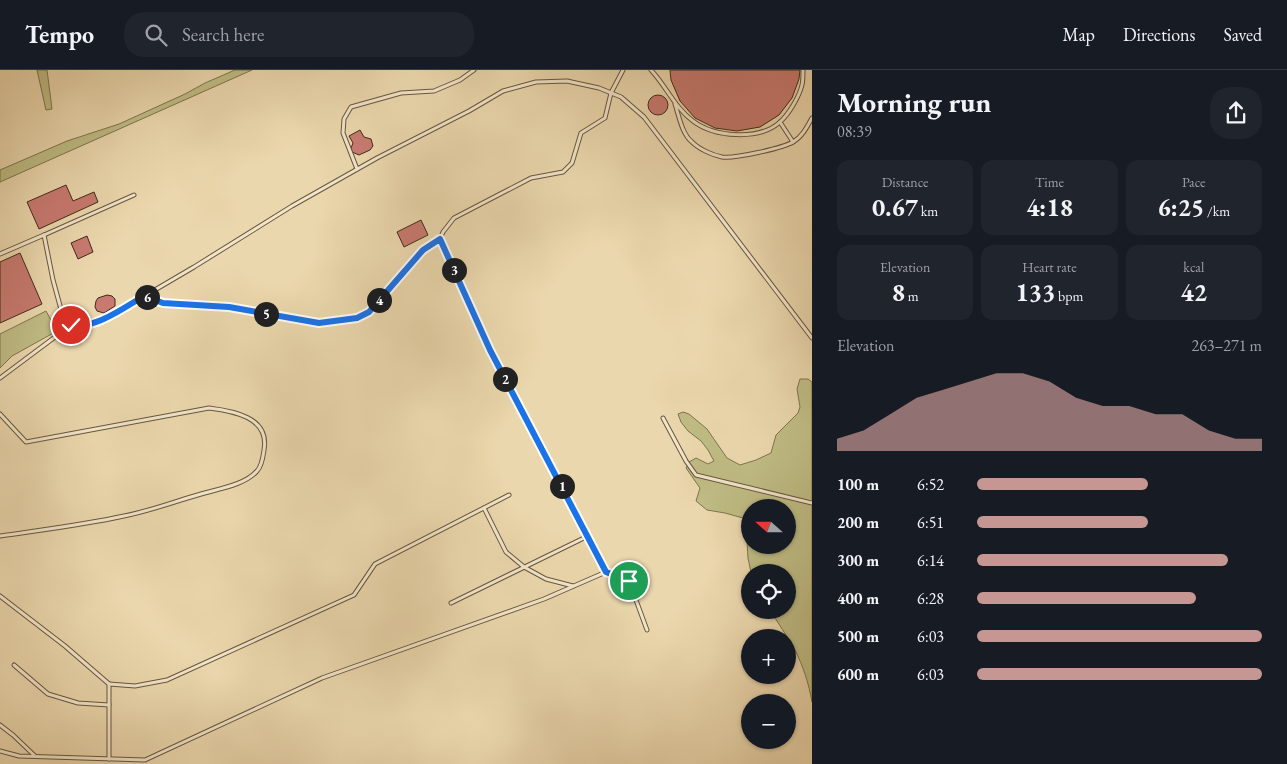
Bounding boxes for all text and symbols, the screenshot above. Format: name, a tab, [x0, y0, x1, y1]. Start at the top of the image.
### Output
search box	[124, 12, 474, 57]
text: Tempo	[25, 19, 94, 50]
icon: search	[142, 21, 170, 49]
text: Search here	[182, 22, 264, 47]
text: Map	[1063, 23, 1095, 46]
text: Directions	[1123, 23, 1195, 46]
text: Saved	[1223, 23, 1262, 46]
text: Morning run	[837, 84, 991, 120]
button: share	[1210, 87, 1262, 139]
text: 08:39	[837, 121, 872, 142]
text: Distance	[882, 173, 929, 191]
text: Time	[1035, 173, 1064, 191]
text: Pace	[1182, 173, 1206, 191]
text: 0.67	[872, 191, 918, 223]
text: 4:18	[1026, 191, 1073, 223]
text: 6:25	[1158, 191, 1204, 223]
text: km	[918, 202, 938, 220]
text: /km	[1204, 202, 1230, 220]
pin: 3	[442, 258, 466, 282]
text: Elevation	[880, 258, 930, 276]
text: Heart rate	[1022, 258, 1077, 276]
text: kcal	[1183, 258, 1204, 276]
text: 3	[451, 261, 458, 279]
text: 8	[892, 276, 905, 308]
text: 133	[1016, 276, 1055, 308]
text: 42	[1181, 276, 1207, 308]
pin: 6	[134, 284, 160, 310]
text: m	[905, 287, 919, 305]
text: bpm	[1055, 287, 1083, 305]
text: 6	[144, 288, 151, 306]
pin: 4	[366, 288, 392, 312]
text: 4	[376, 291, 383, 309]
pin: 5	[254, 302, 278, 326]
pin	[50, 304, 92, 346]
text: 5	[263, 305, 270, 323]
icon: check	[57, 311, 85, 339]
text: Elevation	[837, 335, 895, 356]
text: 263–271 m	[1191, 335, 1262, 356]
pin: 2	[492, 366, 518, 392]
text: 2	[502, 370, 509, 388]
pin: 1	[550, 474, 574, 498]
text: 100 m	[837, 474, 879, 495]
text: 6:52	[917, 474, 944, 495]
text: 1	[559, 477, 566, 495]
north arrow	[741, 499, 796, 554]
map controls	[741, 499, 796, 749]
text: 200 m	[837, 512, 879, 533]
text: 6:51	[917, 512, 944, 533]
text: 300 m	[837, 550, 879, 571]
text: 6:14	[917, 550, 944, 571]
pin	[608, 560, 650, 602]
button: locate	[741, 564, 796, 619]
icon: arrive	[615, 567, 643, 595]
text: 400 m	[837, 588, 879, 609]
text: 6:28	[917, 588, 944, 609]
text: 500 m	[837, 626, 879, 647]
text: 6:03	[917, 626, 944, 647]
button: +	[741, 629, 796, 684]
text: 600 m	[837, 664, 879, 685]
text: 6:03	[917, 664, 944, 685]
button: −	[741, 694, 796, 749]

